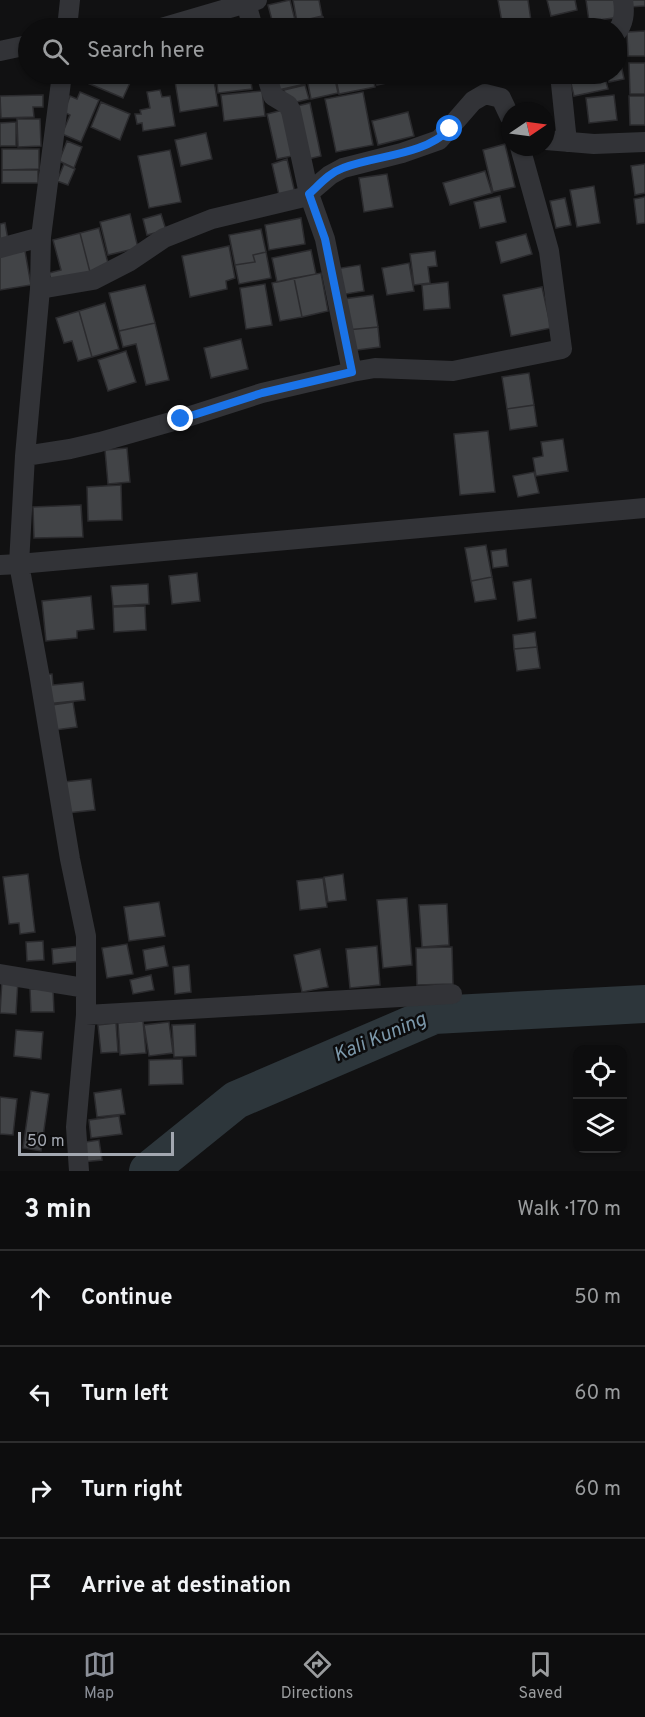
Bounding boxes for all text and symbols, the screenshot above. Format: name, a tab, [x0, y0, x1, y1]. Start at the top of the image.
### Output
search box	[18, 18, 627, 84]
icon: search	[39, 35, 72, 68]
text: Search here	[87, 38, 205, 65]
north arrow	[501, 102, 555, 156]
route start	[436, 115, 462, 141]
route end	[167, 405, 193, 431]
water label: Kali Kuning	[330, 1006, 431, 1069]
map controls	[573, 1045, 627, 1153]
button: locate	[573, 1045, 627, 1099]
button: layers	[573, 1099, 627, 1153]
scale bar	[18, 1129, 174, 1156]
text: 50 m	[27, 1132, 65, 1152]
text: 3 min	[24, 1194, 92, 1227]
text: Walk · 170 m	[517, 1197, 621, 1223]
icon: ahead	[24, 1282, 57, 1315]
text: Continue	[81, 1285, 172, 1312]
text: 50 m	[574, 1285, 621, 1311]
icon: left	[24, 1378, 57, 1411]
text: Turn left	[81, 1381, 169, 1408]
text: 60 m	[575, 1381, 621, 1407]
icon: right	[24, 1474, 57, 1507]
text: Turn right	[81, 1477, 183, 1504]
text: 60 m	[575, 1477, 621, 1503]
icon: arrive	[24, 1570, 57, 1603]
text: Arrive at destination	[81, 1573, 291, 1600]
tab: Map	[83, 1648, 116, 1704]
tab: Directions	[281, 1648, 353, 1704]
tab: Saved	[518, 1648, 562, 1704]

